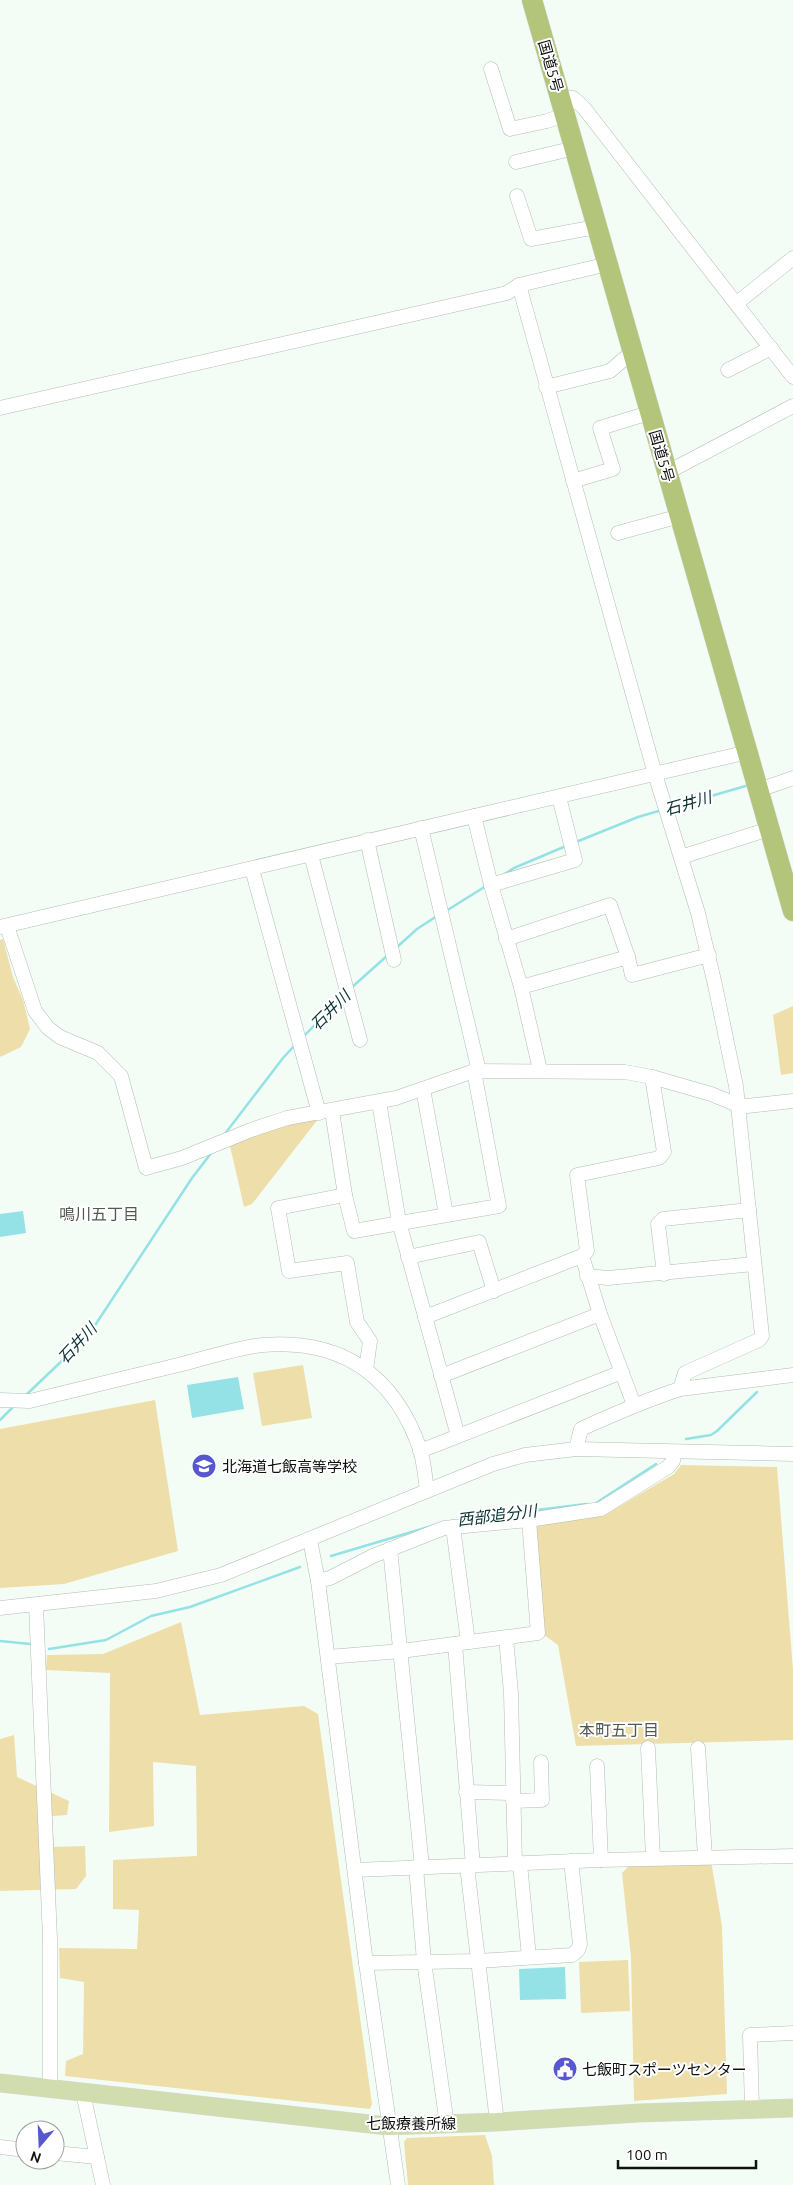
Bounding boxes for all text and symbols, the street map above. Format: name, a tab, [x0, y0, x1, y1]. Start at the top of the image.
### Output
street label: 国道5号	[535, 38, 567, 94]
street label: 国道5号	[646, 428, 678, 484]
water label: 石井川	[662, 787, 715, 818]
water label: 石井川	[307, 985, 355, 1033]
district label: 鳴川五丁目	[59, 1205, 139, 1223]
water label: 石井川	[54, 1318, 101, 1367]
school or university icon: 北海道七飯高等学校	[191, 1453, 217, 1479]
place label: 北海道七飯高等学校	[222, 1458, 357, 1475]
water label: 西部追分川	[456, 1501, 540, 1529]
district label: 本町五丁目	[579, 1721, 659, 1739]
public building icon: 七飯町スポーツセンター	[552, 2056, 578, 2082]
place label: 七飯町スポーツセンター	[582, 2061, 747, 2078]
street label: 七飯療養所線	[366, 2115, 456, 2132]
north arrow	[15, 2120, 65, 2170]
scale bar	[618, 2138, 756, 2170]
text: 100 m	[626, 2146, 668, 2163]
text: N	[28, 2148, 43, 2167]

